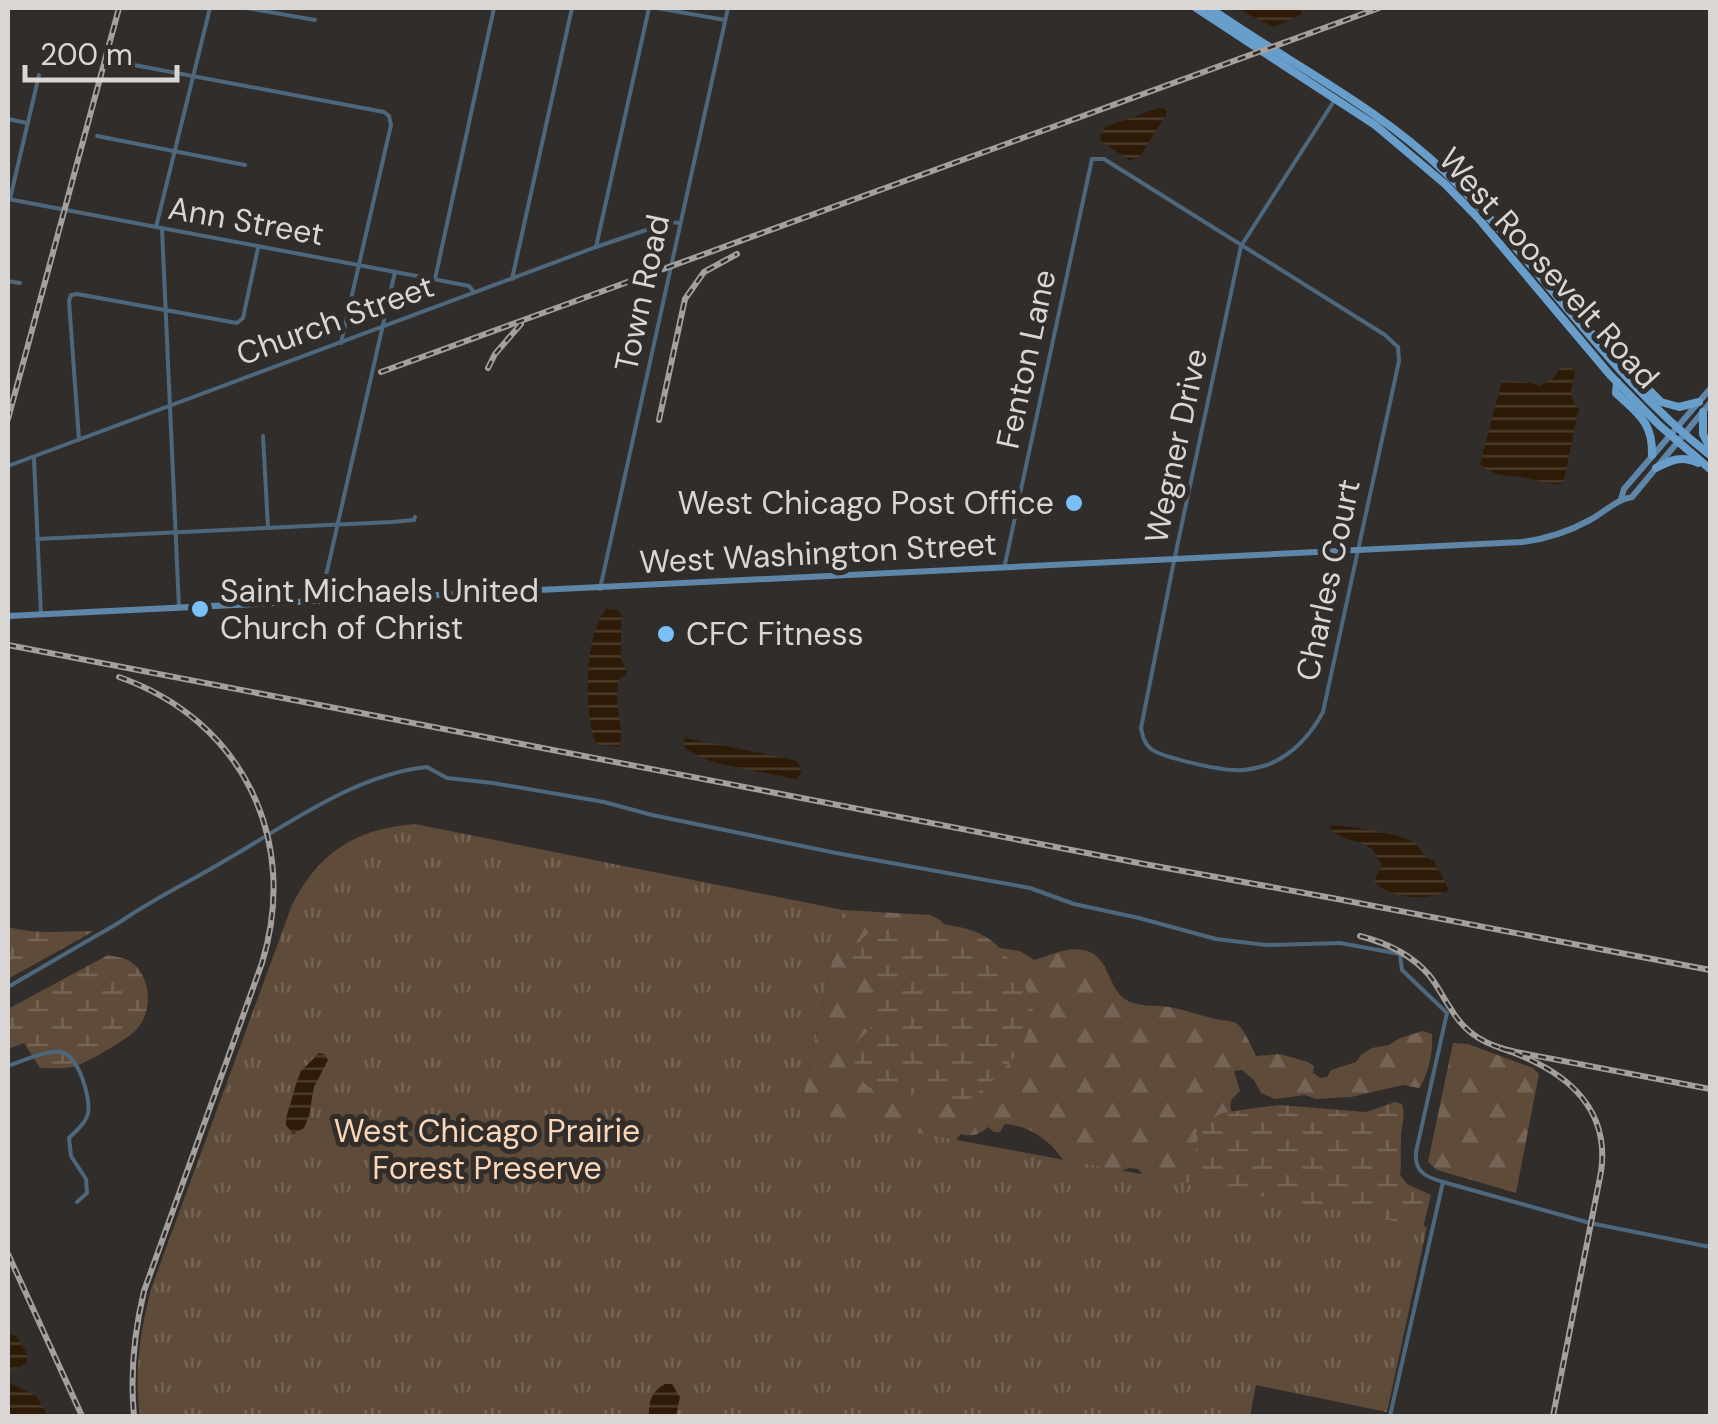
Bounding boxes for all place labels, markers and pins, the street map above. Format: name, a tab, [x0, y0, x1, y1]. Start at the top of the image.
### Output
place label: West Chicago Post Office	[677, 482, 1054, 524]
marker: West Chicago Post Office	[1063, 492, 1085, 514]
place label: Saint Michaels United Church of Christ	[220, 570, 539, 649]
marker: Saint Michaels United Church of Christ	[189, 598, 211, 620]
place label: CFC Fitness	[686, 613, 864, 655]
marker: CFC Fitness	[655, 623, 677, 645]

